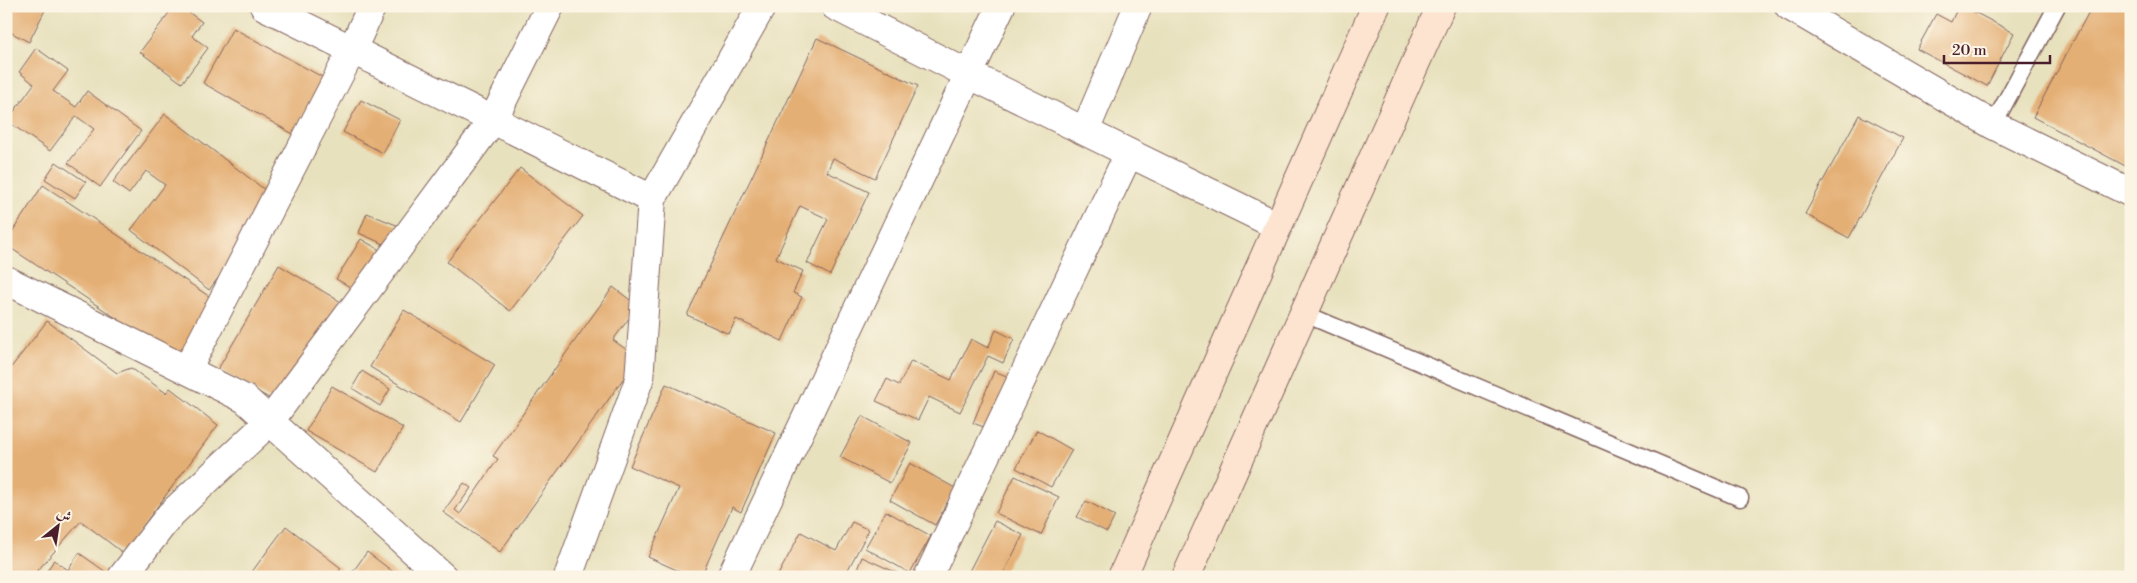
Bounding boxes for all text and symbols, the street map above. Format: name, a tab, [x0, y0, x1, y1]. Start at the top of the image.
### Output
scale bar	[1944, 32, 2051, 64]
text: 20 m	[1952, 41, 1987, 60]
north arrow	[32, 500, 82, 550]
text: ش	[53, 504, 75, 527]

